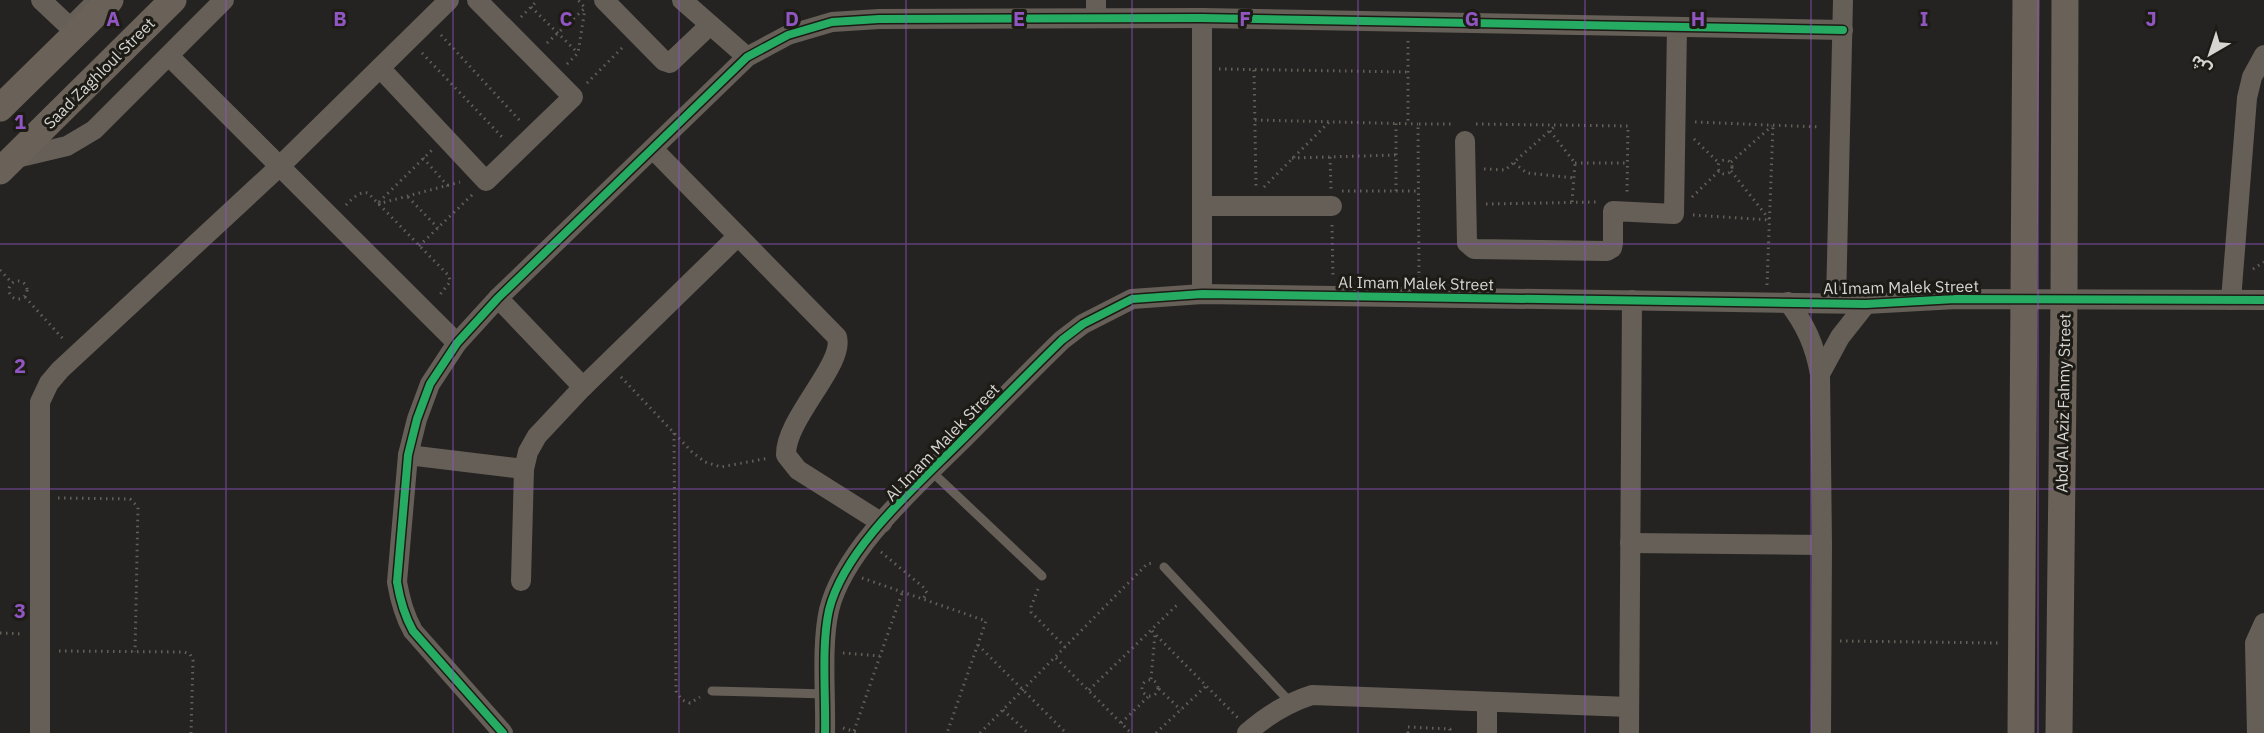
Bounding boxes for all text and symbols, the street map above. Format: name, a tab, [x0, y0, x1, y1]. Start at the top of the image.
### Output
text: A	[106, 5, 120, 32]
text: B	[333, 5, 347, 32]
text: C	[559, 5, 573, 32]
text: D	[785, 5, 799, 32]
text: E	[1013, 5, 1025, 32]
text: F	[1239, 5, 1251, 32]
text: G	[1465, 5, 1479, 32]
text: H	[1691, 5, 1705, 32]
text: I	[1920, 5, 1928, 32]
text: J	[2145, 5, 2157, 32]
street label: Saad Zaghloul Street	[39, 13, 159, 133]
north arrow	[2180, 24, 2240, 84]
text: ش	[2186, 51, 2215, 80]
text: 1	[14, 108, 26, 135]
street label: Al Imam Malek Street	[1338, 272, 1494, 294]
street label: Al Imam Malek Street	[1823, 276, 1979, 298]
street label: Abd Al Aziz Fahmy Street	[2051, 313, 2075, 493]
text: 2	[14, 352, 26, 379]
street label: Al Imam Malek Street	[881, 379, 1003, 505]
text: 3	[14, 597, 26, 624]

